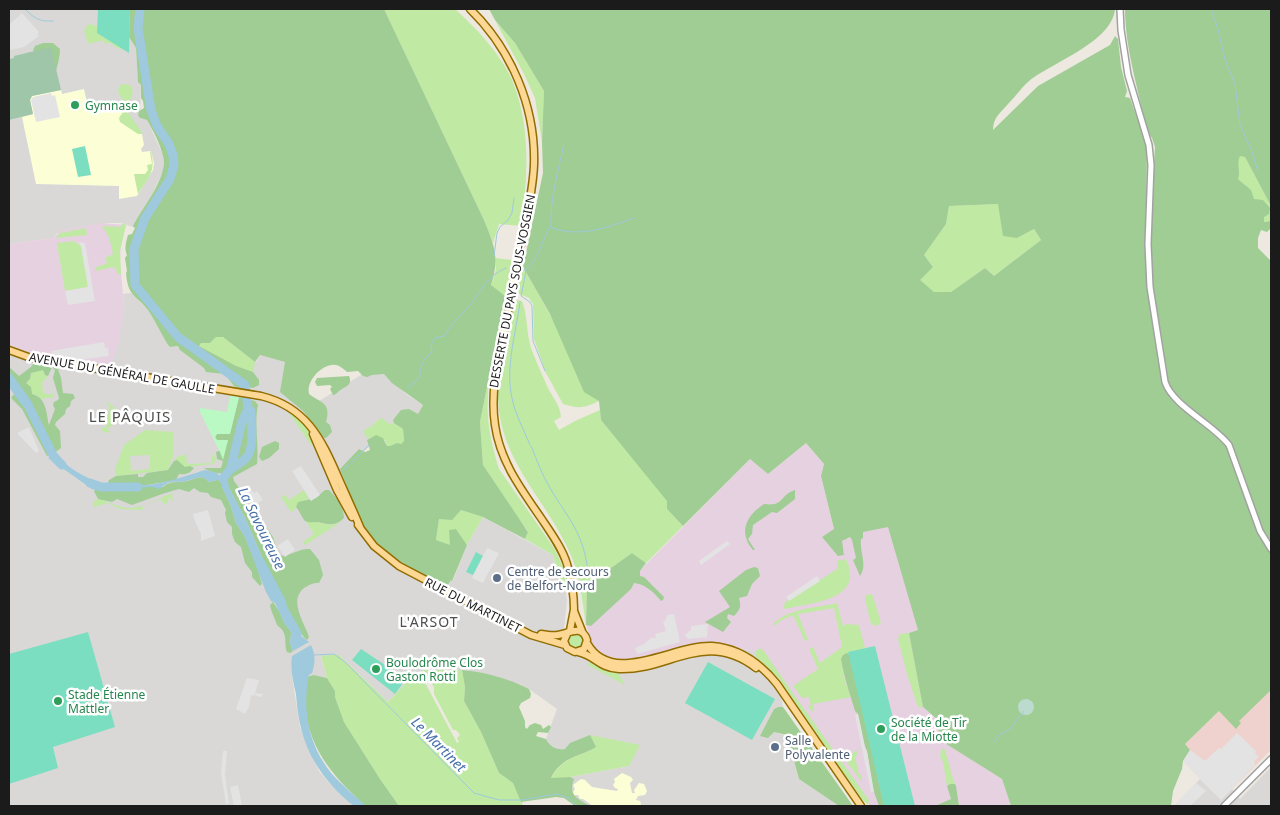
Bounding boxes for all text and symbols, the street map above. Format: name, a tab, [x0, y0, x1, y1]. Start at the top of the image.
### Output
place label: Gymnase	[85, 97, 138, 114]
marker: Gymnase	[69, 99, 81, 111]
street label: DESSERTE DU PAYS SOUS-VOSGIEN	[485, 193, 539, 389]
street label: AVENUE DU GÉNÉRAL DE GAULLE	[28, 348, 216, 398]
district label: LE PÂQUIS	[89, 406, 171, 426]
water label: La Savoureuse	[234, 484, 290, 572]
place label: Centre de secours de Belfort-Nord	[507, 563, 609, 594]
marker: Centre de secours de Belfort-Nord	[491, 572, 503, 584]
street label: RUE DU MARTINET	[422, 573, 524, 637]
district label: L'ARSOT	[399, 612, 459, 631]
place label: Boulodrôme Clos Gaston Rotti	[386, 654, 483, 685]
marker: Boulodrôme Clos Gaston Rotti	[370, 663, 382, 675]
place label: Stade Étienne Mattler	[68, 686, 146, 717]
marker: Stade Étienne Mattler	[52, 695, 64, 707]
water label: Le Martinet	[407, 712, 472, 777]
place label: Société de Tir de la Miotte	[891, 714, 967, 745]
marker: Société de Tir de la Miotte	[875, 723, 887, 735]
place label: Salle Polyvalente	[785, 732, 850, 763]
marker: Salle Polyvalente	[769, 741, 781, 753]

